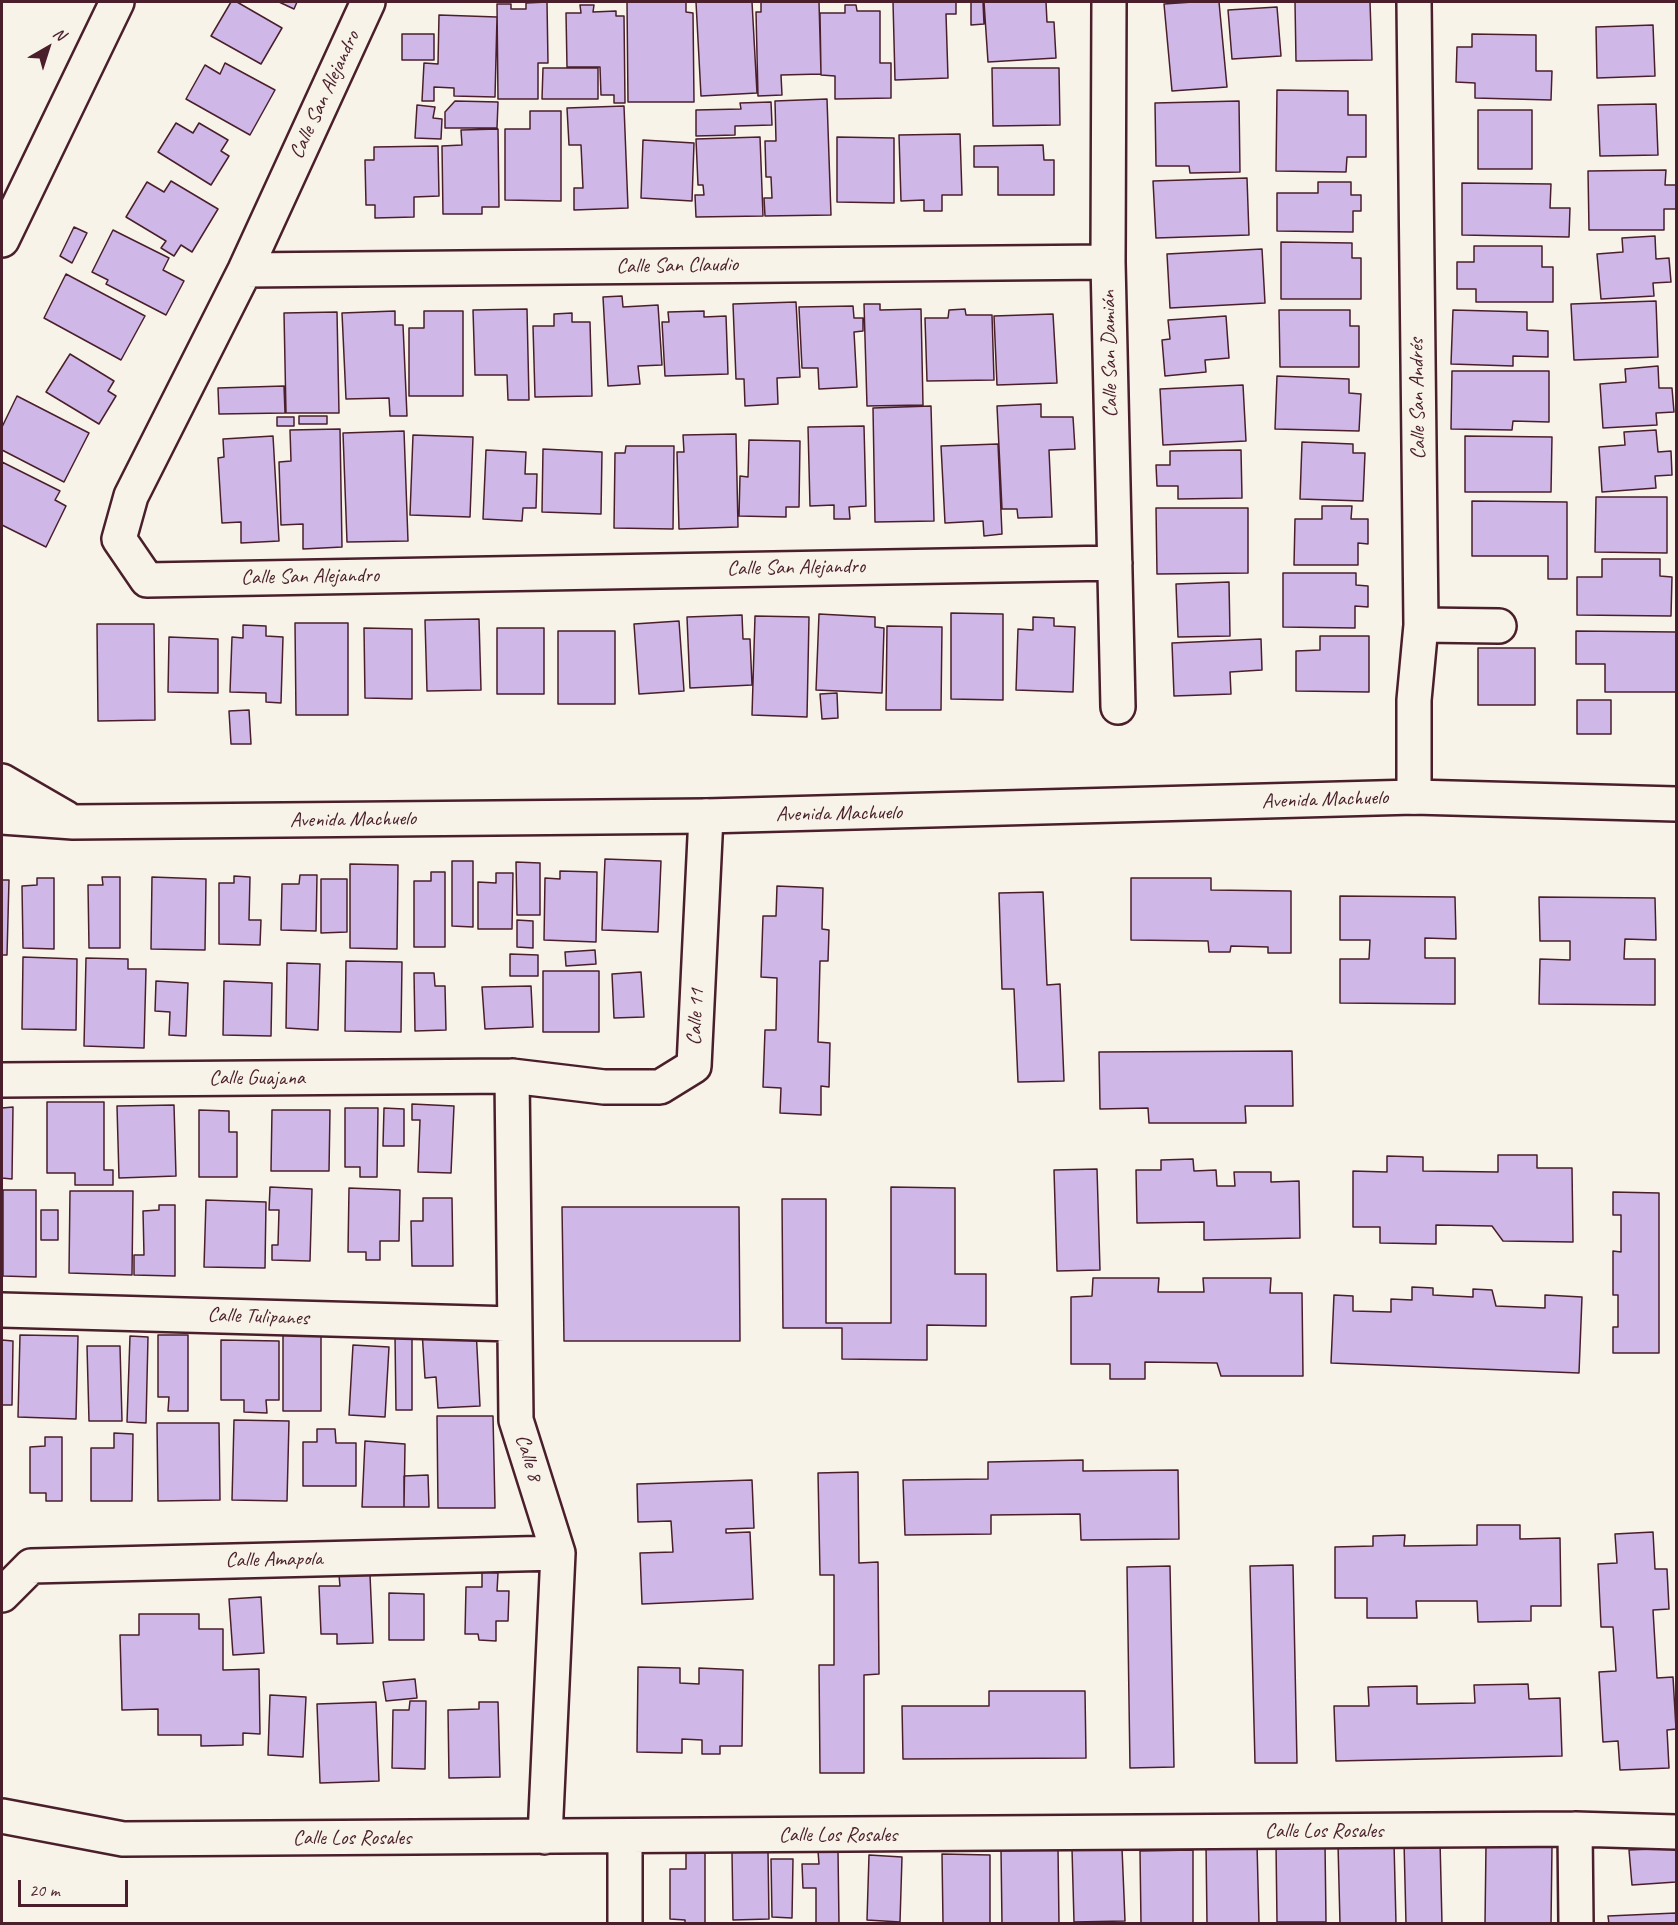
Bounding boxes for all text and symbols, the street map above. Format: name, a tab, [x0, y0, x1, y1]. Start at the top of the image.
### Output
north arrow	[18, 18, 78, 78]
text: N	[49, 23, 69, 45]
street label: Calle San Alejandro	[284, 27, 366, 163]
street label: Calle San Claudio	[616, 252, 738, 280]
street label: Calle San Damián	[1096, 290, 1124, 418]
street label: Calle San Andrés	[1404, 338, 1432, 460]
street label: Calle San Alejandro	[727, 554, 865, 582]
street label: Calle San Alejandro	[241, 563, 379, 591]
street label: Avenida Machuelo	[1261, 785, 1389, 815]
street label: Avenida Machuelo	[776, 800, 902, 828]
street label: Avenida Machuelo	[290, 806, 416, 834]
street label: Calle 11	[682, 988, 710, 1046]
street label: Calle Guajana	[209, 1065, 305, 1091]
street label: Calle Tulipanes	[207, 1303, 309, 1331]
street label: Calle 8	[509, 1432, 547, 1484]
street label: Calle Amapola	[225, 1547, 323, 1573]
street label: Calle Los Rosales	[1265, 1818, 1383, 1844]
street label: Calle Los Rosales	[779, 1822, 897, 1848]
street label: Calle Los Rosales	[293, 1825, 411, 1851]
scale bar	[21, 1868, 130, 1906]
text: 20 m	[29, 1879, 60, 1901]

